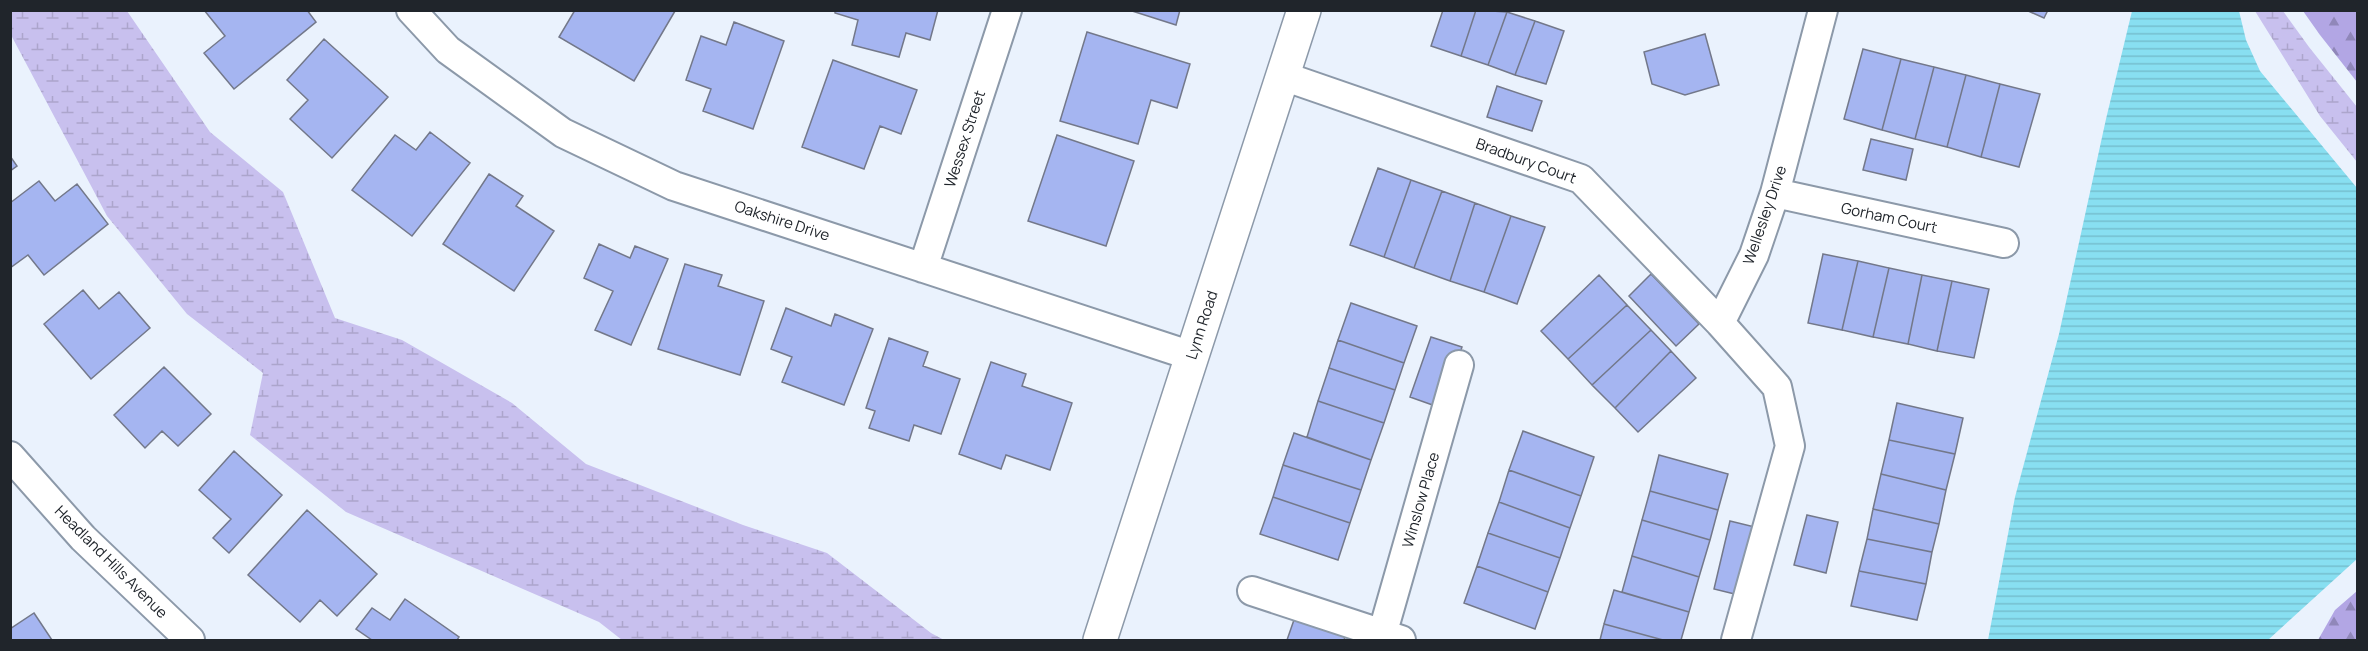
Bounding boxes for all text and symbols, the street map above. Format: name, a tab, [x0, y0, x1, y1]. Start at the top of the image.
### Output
street label: Wessex Street	[939, 88, 990, 190]
street label: Bradbury Court	[1473, 133, 1579, 188]
street label: Wellesley Drive	[1738, 162, 1791, 267]
street label: Oakshire Drive	[732, 195, 833, 246]
street label: Gorham Court	[1839, 197, 1939, 238]
street label: Lynn Road	[1181, 288, 1223, 362]
street label: Winslow Place	[1397, 449, 1444, 550]
street label: Headland Hills Avenue	[50, 501, 173, 623]

